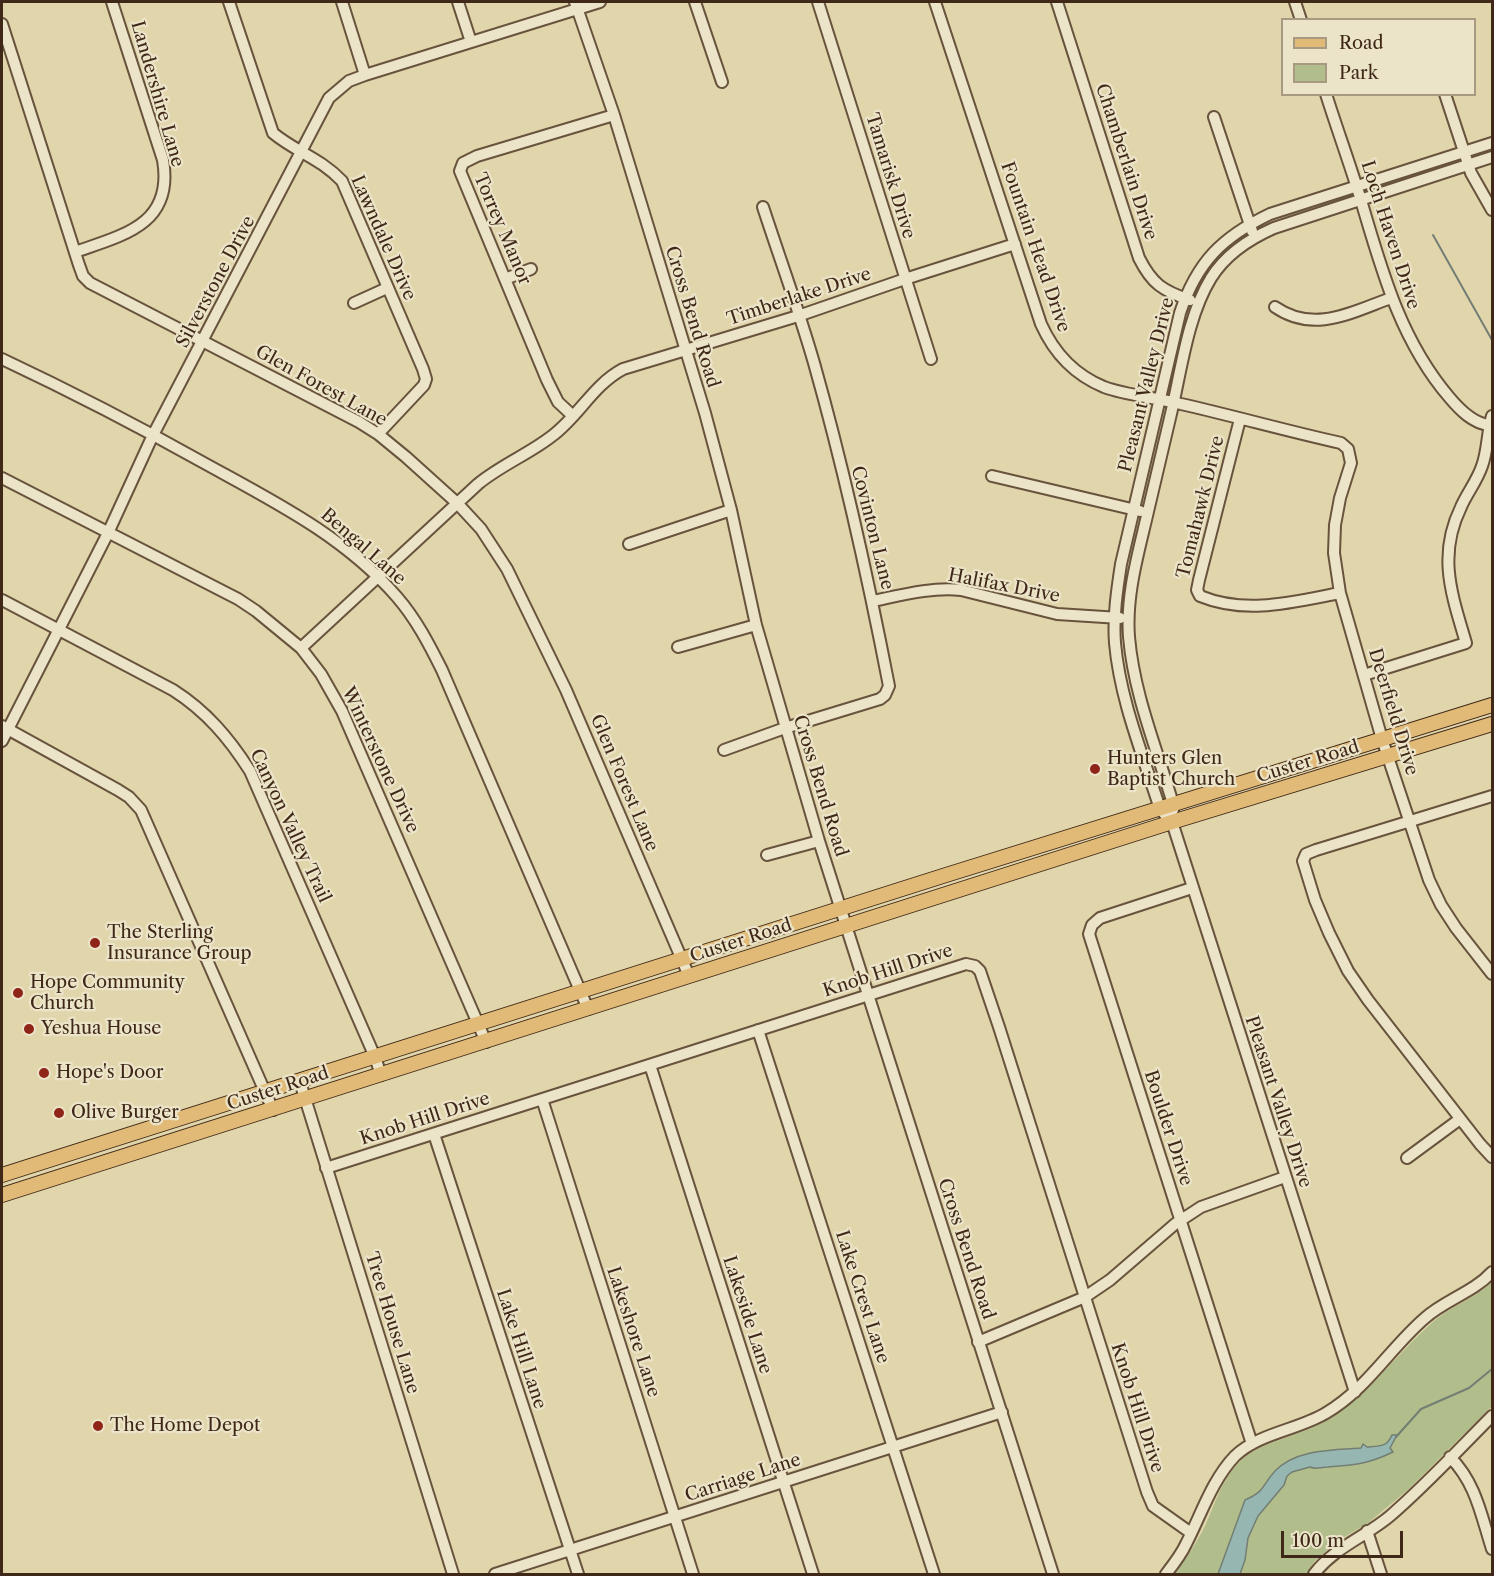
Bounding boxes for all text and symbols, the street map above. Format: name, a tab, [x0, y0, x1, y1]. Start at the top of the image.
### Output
legend	[1281, 18, 1476, 96]
street label: Landershire Lane	[126, 19, 188, 169]
text: Road	[1339, 32, 1384, 54]
text: Park	[1339, 62, 1378, 84]
street label: Chamberlain Drive	[1091, 81, 1161, 243]
street label: Tamarisk Drive	[861, 110, 919, 242]
street label: Loch Haven Drive	[1356, 158, 1424, 312]
street label: Fountain Head Drive	[996, 159, 1074, 335]
street label: Torrey Manor	[469, 170, 535, 288]
street label: Lawndale Drive	[346, 172, 420, 304]
street label: Silverstone Drive	[172, 212, 260, 352]
street label: Cross Bend Road	[660, 244, 724, 390]
street label: Timberlake Drive	[724, 264, 874, 330]
street label: Pleasant Valley Drive	[1115, 295, 1179, 475]
street label: Glen Forest Lane	[252, 341, 390, 431]
street label: Tomahawk Drive	[1173, 434, 1229, 580]
street label: Covinton Lane	[846, 464, 898, 592]
street label: Bengal Lane	[316, 504, 410, 590]
street label: Halifax Drive	[946, 565, 1062, 607]
street label: Deerfield Drive	[1363, 646, 1423, 778]
street label: Winterstone Drive	[337, 684, 423, 836]
street label: Glen Forest Lane	[585, 711, 663, 855]
street label: Cross Bend Road	[788, 713, 852, 859]
street label: Custer Road	[1254, 736, 1362, 788]
street label: Canyon Valley Trail	[245, 746, 335, 906]
place label: Hunters Glen Baptist Church	[1107, 748, 1235, 790]
marker: Hunters Glen Baptist Church	[1088, 762, 1102, 776]
street label: Custer Road	[687, 914, 795, 968]
place label: The Sterling Insurance Group	[107, 922, 252, 964]
marker: The Sterling Insurance Group	[88, 936, 102, 950]
street label: Knob Hill Drive	[820, 940, 956, 1002]
place label: Hope Community Church	[30, 972, 185, 1014]
marker: Hope Community Church	[11, 986, 25, 1000]
street label: Pleasant Valley Drive	[1240, 1013, 1316, 1191]
place label: Yeshua House	[41, 1018, 161, 1040]
marker: Yeshua House	[22, 1022, 36, 1036]
place label: Hope's Door	[56, 1062, 164, 1084]
street label: Custer Road	[224, 1062, 332, 1116]
marker: Hope's Door	[37, 1066, 51, 1080]
street label: Boulder Drive	[1139, 1067, 1197, 1189]
street label: Knob Hill Drive	[357, 1088, 493, 1150]
place label: Olive Burger	[71, 1102, 179, 1124]
marker: Olive Burger	[52, 1106, 66, 1120]
street label: Cross Bend Road	[933, 1176, 999, 1322]
street label: Lake Crest Lane	[830, 1228, 894, 1366]
street label: Tree House Lane	[360, 1249, 424, 1397]
street label: Lakeside Lane	[718, 1253, 776, 1377]
street label: Lakeshore Lane	[602, 1264, 664, 1400]
street label: Lake Hill Lane	[491, 1286, 551, 1412]
street label: Knob Hill Drive	[1106, 1340, 1168, 1476]
place label: The Home Depot	[110, 1415, 260, 1437]
marker: The Home Depot	[91, 1419, 105, 1433]
street label: Carriage Lane	[682, 1449, 804, 1507]
scale bar	[1284, 1519, 1406, 1557]
text: 100 m	[1292, 1530, 1344, 1552]

